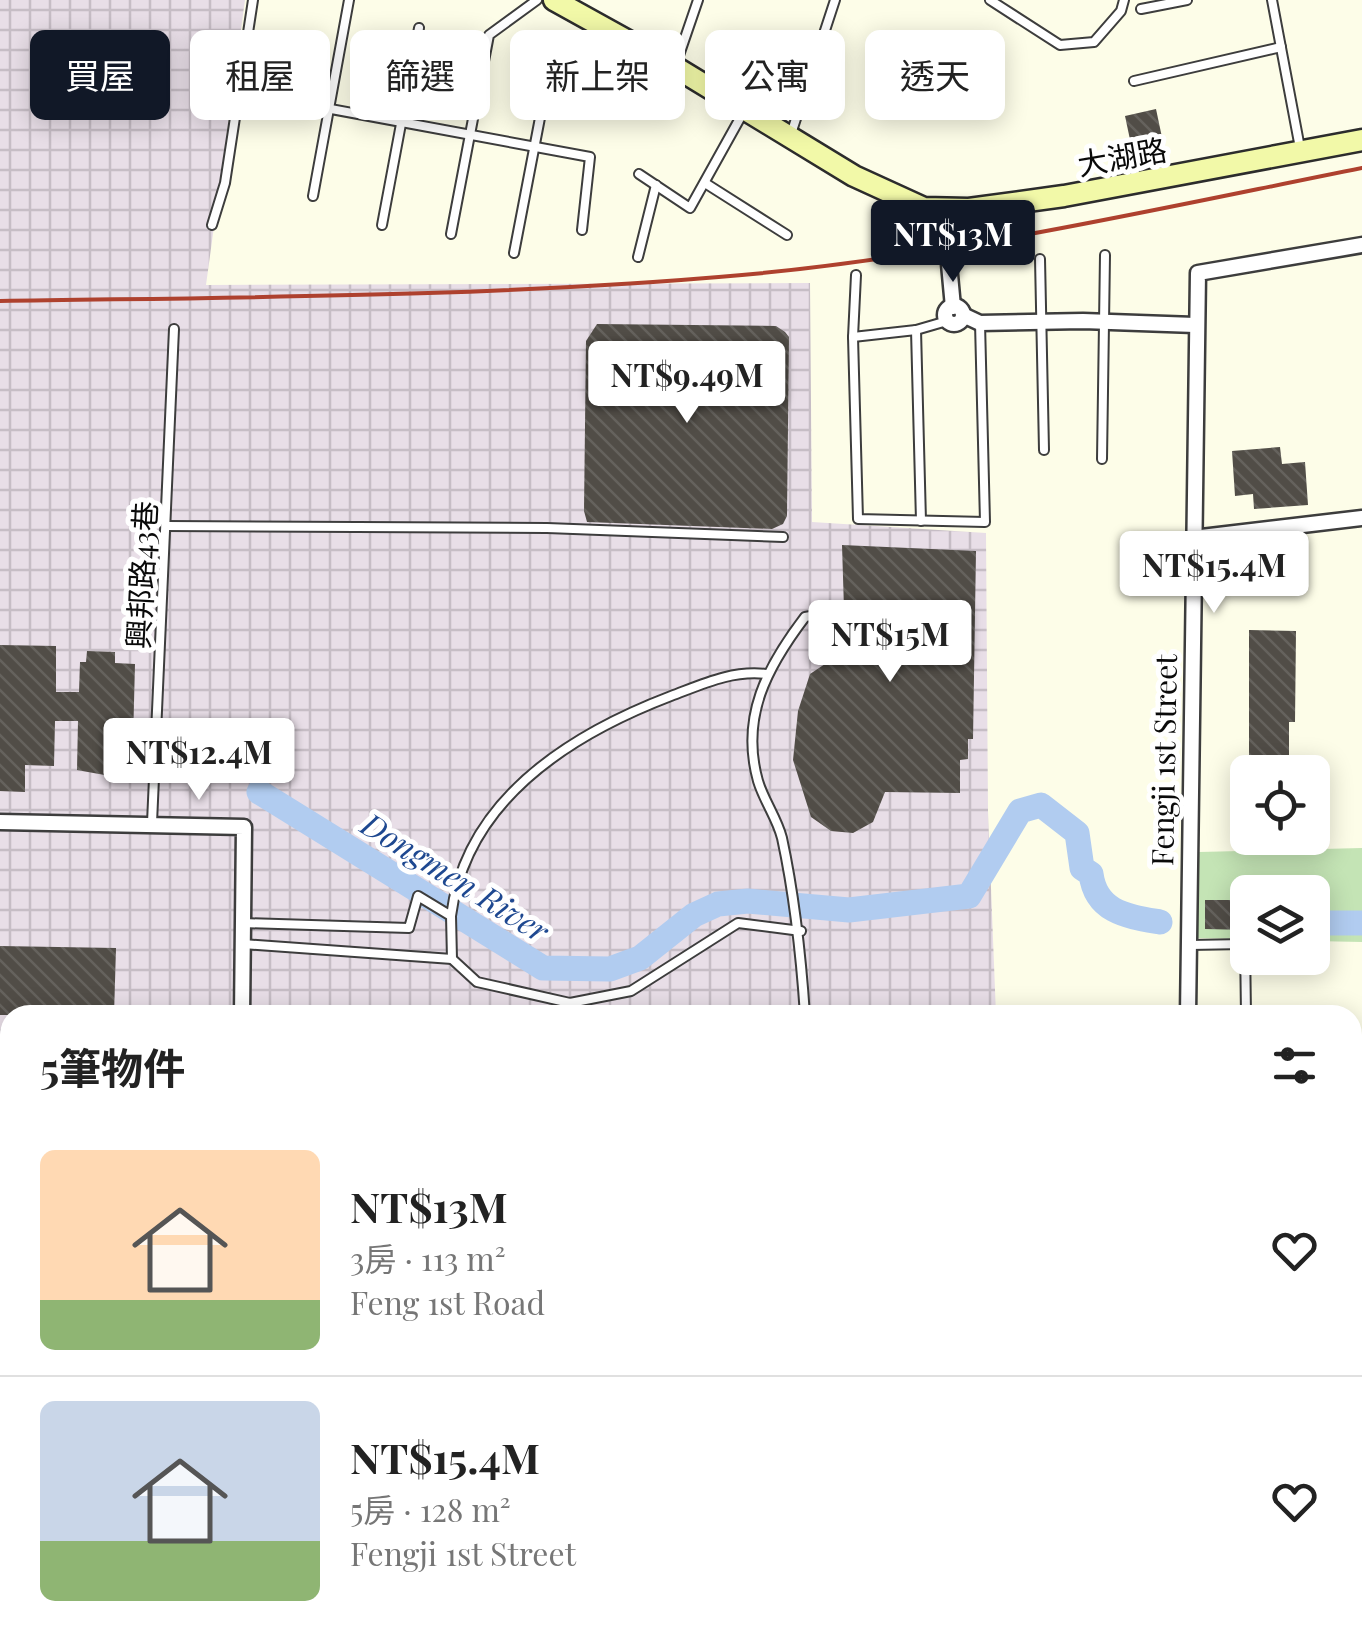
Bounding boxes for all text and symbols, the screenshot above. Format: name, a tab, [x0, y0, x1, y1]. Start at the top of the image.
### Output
chip: 買屋	[30, 30, 170, 120]
chip: 租屋	[190, 30, 330, 120]
chip: 篩選	[350, 30, 490, 120]
chip: 新上架	[510, 30, 685, 120]
chip: 公寓	[705, 30, 845, 120]
chip: 透天	[865, 30, 1005, 120]
street label: 大湖路	[1074, 128, 1170, 184]
pin: NT$13M	[872, 200, 1034, 285]
text: NT$13M	[893, 211, 1013, 254]
pin: NT$9.49M	[584, 341, 790, 426]
text: NT$9.49M	[610, 352, 764, 395]
street label: 興邦路43巷	[117, 500, 165, 650]
pin: NT$15.4M	[1111, 531, 1317, 616]
text: NT$15.4M	[1142, 542, 1286, 585]
pin: NT$15M	[809, 600, 971, 685]
text: NT$15M	[830, 611, 950, 654]
street label: Fengji 1st Street	[1141, 653, 1185, 866]
pin: NT$12.4M	[96, 718, 302, 803]
text: NT$12.4M	[125, 729, 273, 772]
map controls	[1230, 755, 1330, 975]
button: locate	[1230, 755, 1330, 855]
water label: Dongmen River	[353, 801, 559, 951]
button: layers	[1230, 875, 1330, 975]
icon: filters	[1267, 1038, 1322, 1093]
text: 5筆物件	[40, 1039, 185, 1095]
text: NT$13M	[350, 1178, 508, 1234]
icon: home	[120, 1190, 240, 1310]
icon: heart	[1267, 1223, 1322, 1278]
text: 3房 · 113 m²	[350, 1236, 506, 1279]
text: Feng 1st Road	[350, 1280, 545, 1323]
text: NT$15.4M	[350, 1429, 540, 1485]
icon: home	[120, 1441, 240, 1561]
icon: heart	[1267, 1474, 1322, 1529]
text: 5房 · 128 m²	[350, 1487, 511, 1530]
text: Fengji 1st Street	[350, 1531, 576, 1574]

